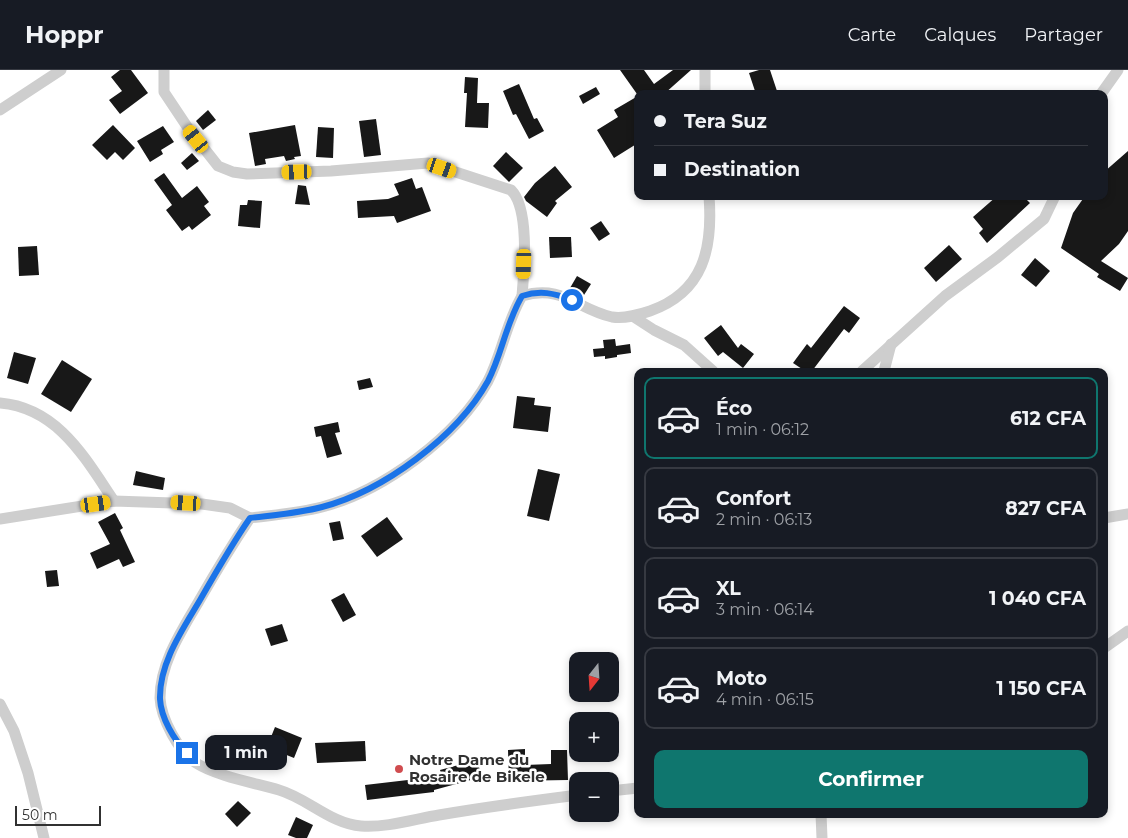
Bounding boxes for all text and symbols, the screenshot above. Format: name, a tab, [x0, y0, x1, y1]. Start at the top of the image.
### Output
text: Hoppr	[25, 20, 104, 49]
text: Carte	[848, 24, 896, 46]
text: Calques	[924, 24, 996, 46]
text: Partager	[1024, 24, 1103, 46]
text: Tera Suz	[684, 110, 767, 133]
car	[180, 123, 211, 155]
car	[425, 156, 458, 180]
text: Destination	[684, 158, 800, 181]
car	[281, 164, 312, 180]
car	[515, 249, 532, 279]
route start	[561, 289, 583, 311]
icon: car	[656, 396, 701, 441]
text: Éco	[716, 397, 752, 420]
text: 612 CFA	[1010, 407, 1086, 430]
text: 1 min · 06:12	[716, 420, 809, 439]
icon: car	[656, 486, 701, 531]
text: Confort	[716, 487, 791, 510]
car	[80, 494, 111, 514]
car	[170, 495, 201, 511]
text: 827 CFA	[1005, 497, 1086, 520]
text: 2 min · 06:13	[716, 510, 812, 529]
icon: car	[656, 576, 701, 621]
text: XL	[716, 577, 741, 600]
text: 1 040 CFA	[989, 587, 1086, 610]
text: 3 min · 06:14	[716, 600, 814, 619]
north arrow	[569, 652, 619, 702]
map controls	[569, 652, 619, 822]
icon: car	[656, 666, 701, 711]
text: Moto	[716, 667, 767, 690]
text: 1 150 CFA	[996, 677, 1086, 700]
text: 4 min · 06:15	[716, 690, 814, 709]
button: +	[569, 712, 619, 762]
callout: 1 min	[204, 736, 287, 770]
route end	[176, 742, 198, 764]
text: 1 min	[224, 743, 268, 762]
place label: Notre Dame du Rosaire de Bikele	[409, 750, 545, 786]
button: Confirmer	[654, 750, 1088, 808]
marker: Notre Dame du Rosaire de Bikele	[393, 763, 405, 775]
button: −	[569, 772, 619, 822]
scale bar	[15, 803, 101, 826]
text: 50 m	[22, 806, 58, 824]

